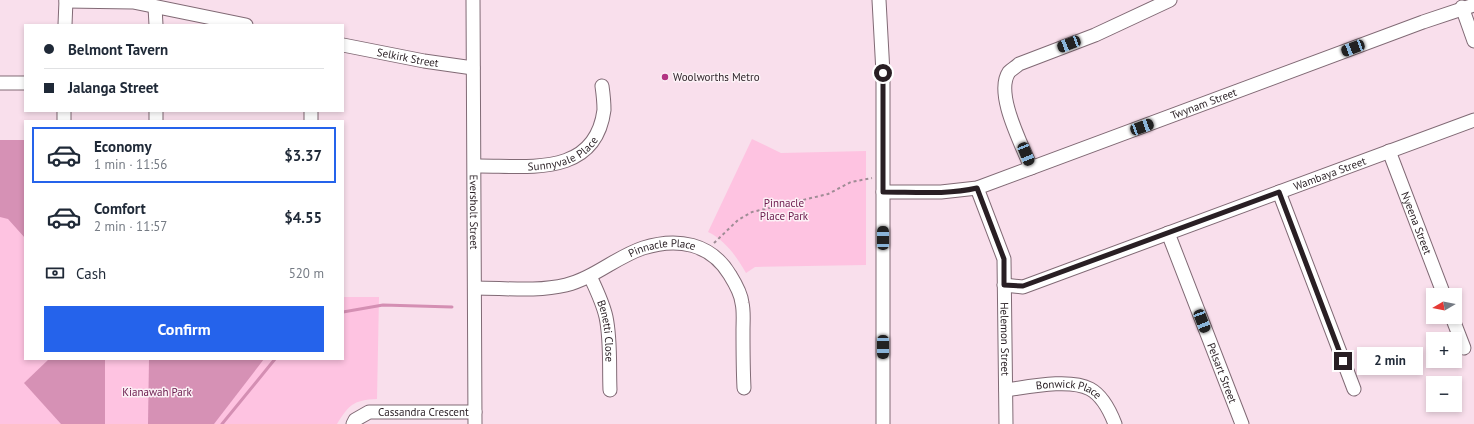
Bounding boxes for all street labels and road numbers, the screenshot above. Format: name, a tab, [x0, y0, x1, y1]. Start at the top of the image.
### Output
street label: Selkirk Street	[376, 45, 440, 70]
street label: Twynam Street	[1169, 85, 1239, 122]
street label: Sunnyvale Place	[527, 133, 601, 173]
street label: Wambaya Street	[1291, 154, 1368, 193]
street label: Eversholt Street	[467, 174, 481, 250]
street label: Nyeena Street	[1398, 190, 1435, 257]
street label: Pinnacle Place	[626, 236, 698, 260]
street label: Benetti Close	[594, 298, 617, 363]
street label: Helemon Street	[998, 302, 1012, 376]
street label: Pelsart Street	[1204, 341, 1240, 405]
street label: Bonwick Place	[1035, 377, 1105, 402]
street label: Cassandra Crescent	[378, 405, 469, 419]

